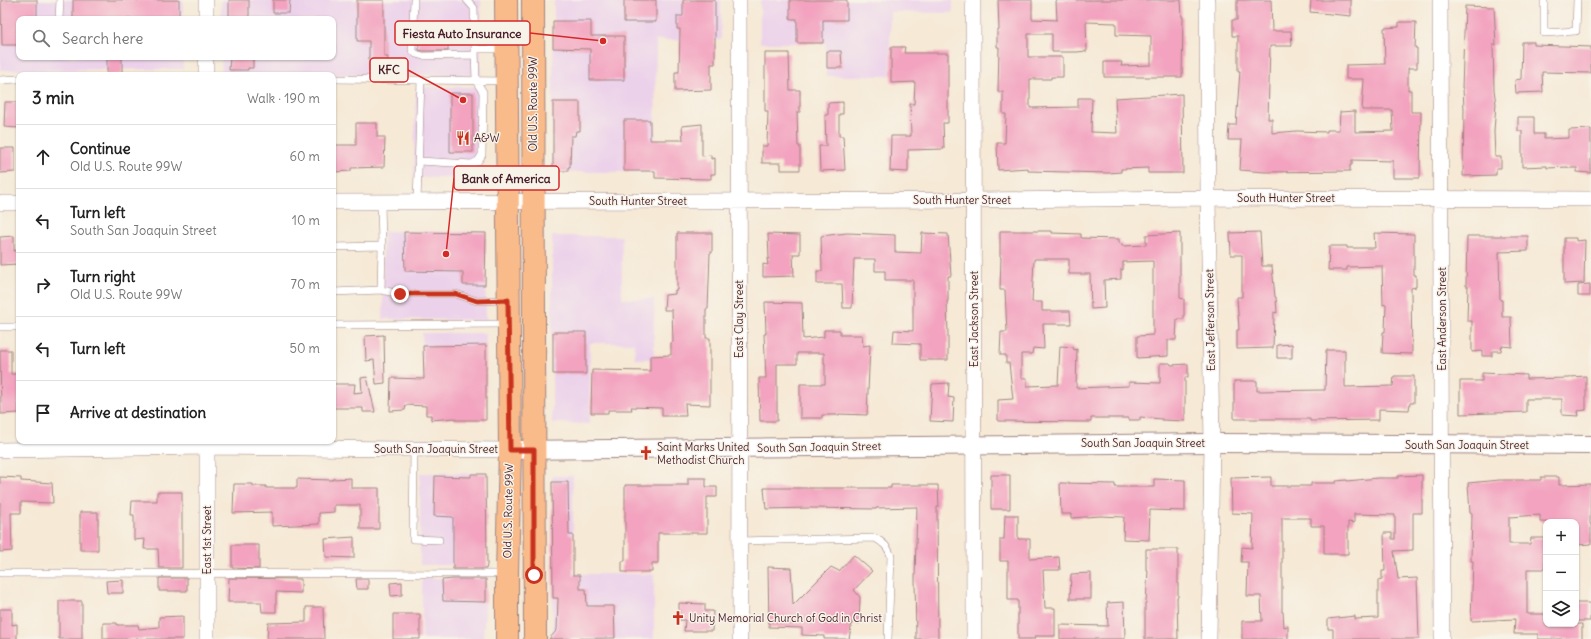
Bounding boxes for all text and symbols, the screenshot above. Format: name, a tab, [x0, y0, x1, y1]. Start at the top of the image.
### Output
search box	[16, 16, 336, 60]
callout: Fiesta Auto Insurance	[395, 21, 530, 45]
text: Fiesta Auto Insurance	[402, 26, 522, 41]
icon: search	[30, 27, 52, 49]
text: Search here	[62, 29, 143, 48]
street label: Old U.S. Route 99W	[526, 56, 540, 152]
callout: KFC	[370, 58, 408, 82]
text: KFC	[378, 62, 400, 77]
text: 3 min	[32, 87, 74, 109]
text: Walk · 190 m	[247, 90, 320, 107]
restaurant icon: A&W	[455, 130, 471, 146]
place label: A&W	[474, 131, 499, 145]
text: Continue	[70, 139, 131, 158]
icon: ahead	[32, 146, 54, 168]
text: 60 m	[289, 148, 320, 165]
text: Old U.S. Route 99W	[70, 158, 182, 175]
callout: Bank of America	[454, 166, 559, 190]
text: Bank of America	[461, 171, 551, 186]
street label: South Hunter Street	[1237, 191, 1335, 205]
street label: South Hunter Street	[913, 193, 1011, 207]
street label: South Hunter Street	[589, 194, 687, 208]
text: Turn left	[70, 203, 125, 222]
icon: left	[32, 210, 54, 232]
text: 10 m	[292, 212, 320, 229]
text: South San Joaquin Street	[70, 222, 217, 239]
text: Turn right	[70, 267, 135, 286]
street label: East Anderson Street	[1435, 267, 1449, 371]
street label: East Jefferson Street	[1202, 268, 1218, 371]
street label: East Jackson Street	[967, 270, 981, 367]
icon: right	[32, 274, 54, 296]
text: 70 m	[291, 276, 320, 293]
street label: East Clay Street	[732, 280, 746, 358]
route end	[391, 285, 409, 303]
text: Old U.S. Route 99W	[70, 286, 182, 303]
icon: left	[32, 338, 54, 360]
text: Turn left	[70, 339, 125, 358]
text: 50 m	[289, 340, 320, 357]
icon: arrive	[32, 402, 54, 424]
text: Arrive at destination	[70, 403, 206, 422]
street label: South San Joaquin Street	[1081, 436, 1205, 450]
street label: South San Joaquin Street	[1405, 438, 1529, 452]
street label: South San Joaquin Street	[757, 439, 881, 455]
place label: Saint Marks United Methodist Church	[657, 440, 750, 467]
street label: South San Joaquin Street	[374, 442, 498, 456]
church icon: Saint Marks United Methodist Church	[638, 445, 654, 461]
street label: Old U.S. Route 99W	[500, 463, 516, 559]
street label: East 1st Street	[200, 505, 214, 574]
map controls	[1543, 519, 1579, 627]
button: +	[1543, 519, 1579, 555]
button: −	[1543, 555, 1579, 591]
route start	[525, 566, 543, 584]
button: layers	[1543, 591, 1579, 627]
church icon: Unity Memorial Church of God in Christ	[670, 610, 686, 626]
place label: Unity Memorial Church of God in Christ	[689, 611, 882, 625]

